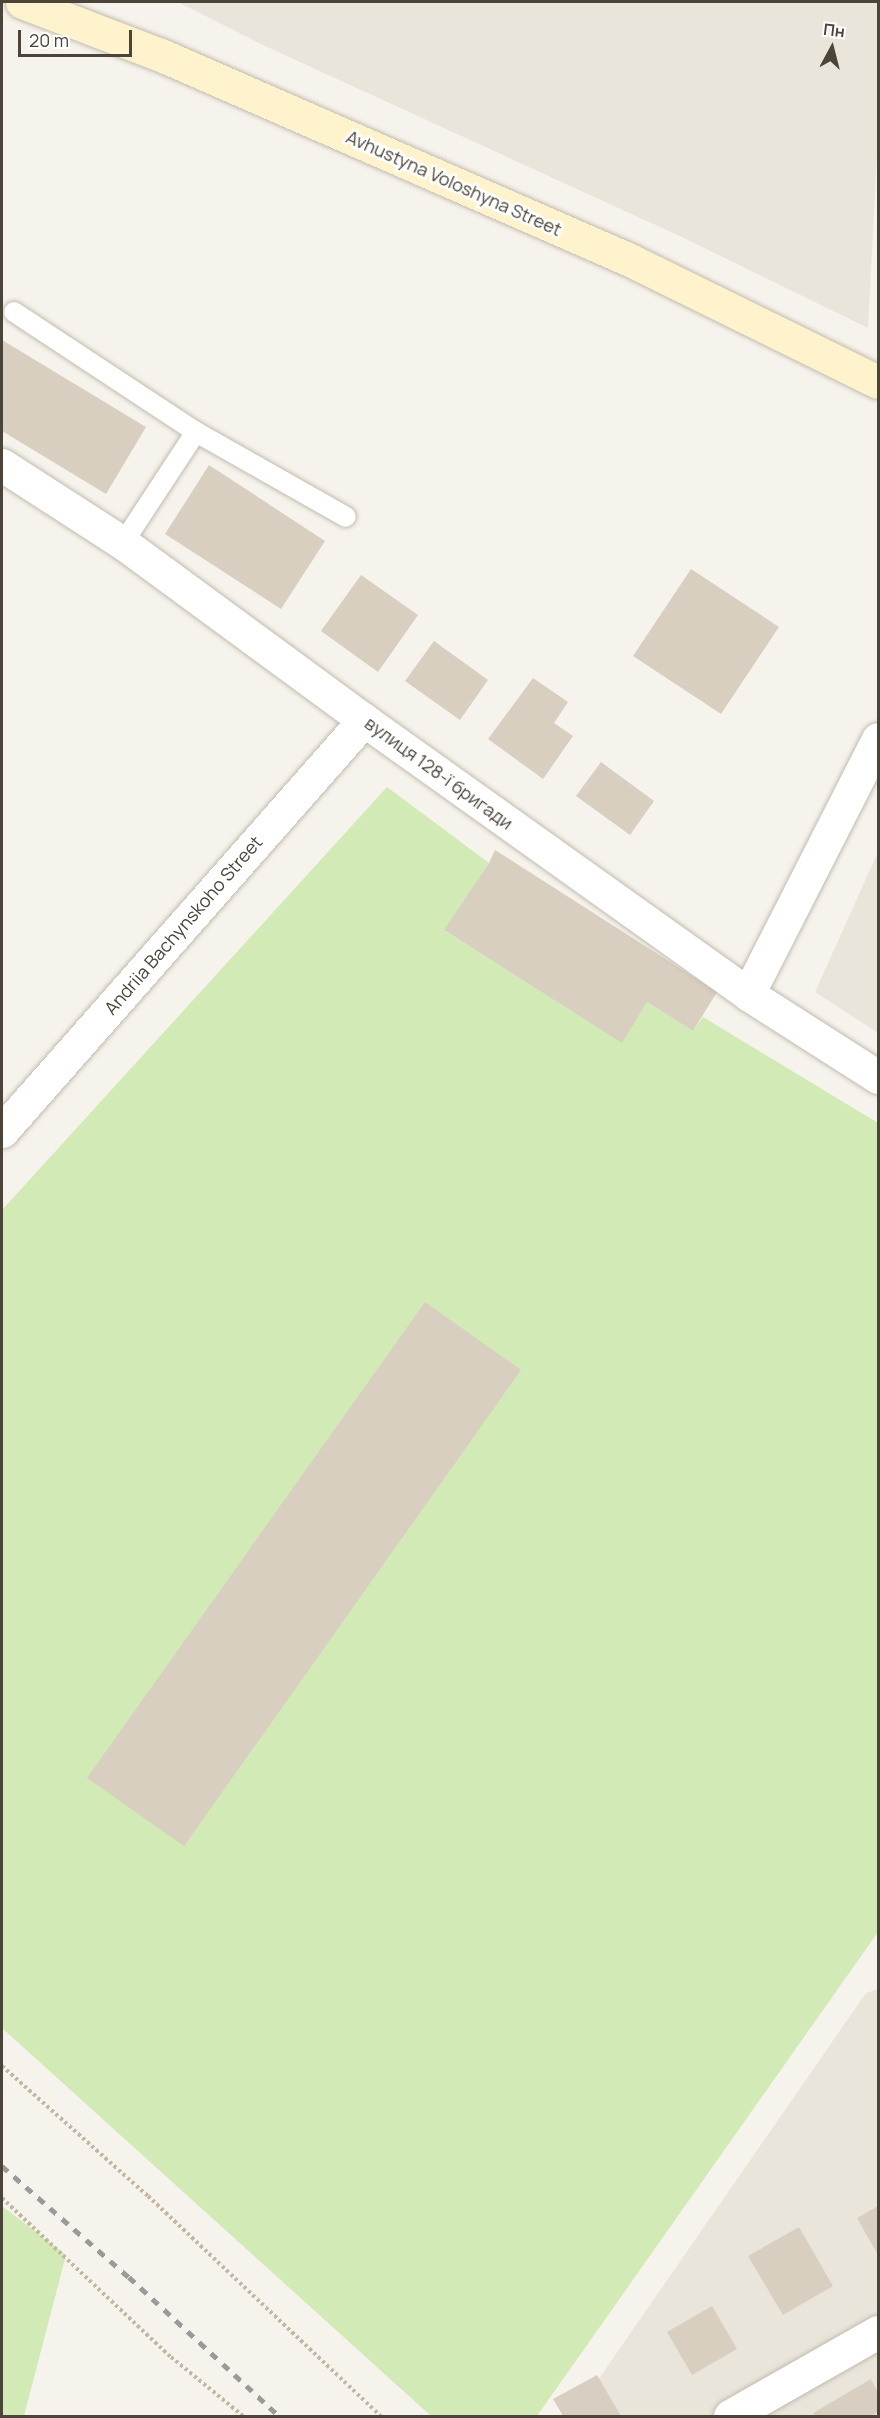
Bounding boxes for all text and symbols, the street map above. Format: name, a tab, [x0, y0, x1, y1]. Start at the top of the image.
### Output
scale bar	[21, 18, 135, 56]
north arrow	[802, 18, 862, 78]
text: Пн	[822, 18, 846, 42]
text: 20 m	[29, 28, 69, 52]
street label: Avhustyna Voloshyna Street	[343, 126, 565, 240]
street label: вулиця 128-ї бригади	[361, 712, 517, 834]
street label: Andriia Bachynskoho Street	[99, 831, 267, 1019]

